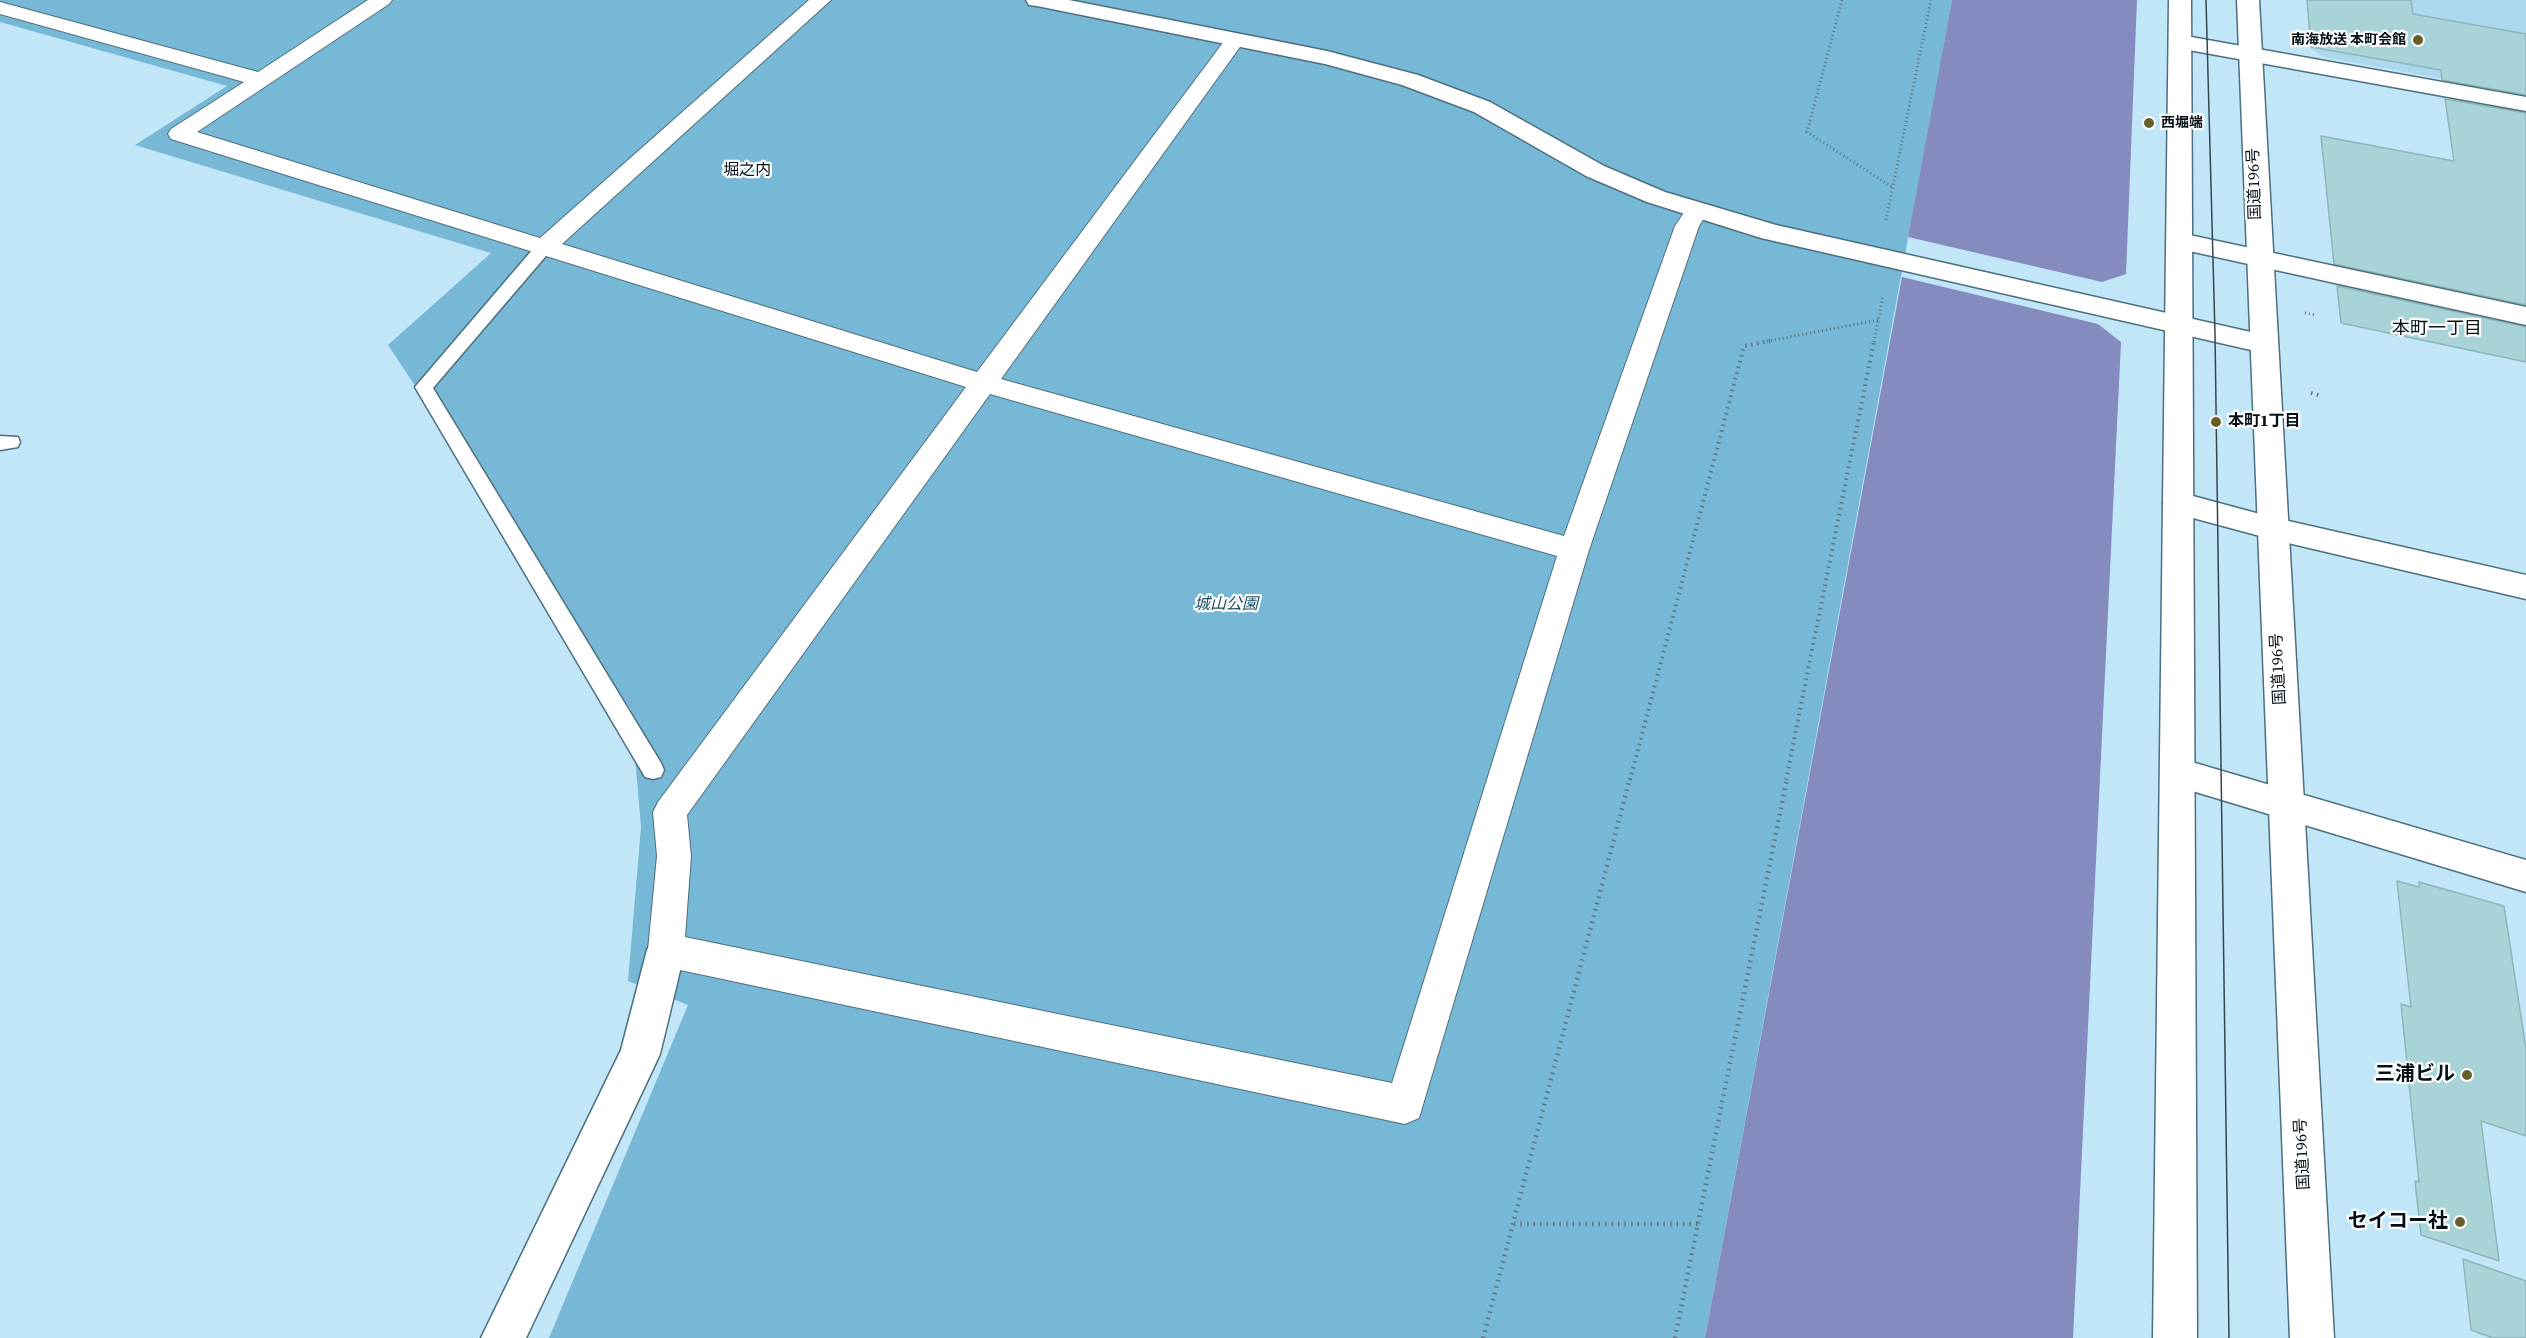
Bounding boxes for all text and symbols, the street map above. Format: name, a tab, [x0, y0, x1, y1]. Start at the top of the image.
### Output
place label: 南海放送 本町会館	[2291, 32, 2406, 48]
marker: 南海放送 本町会館	[2411, 33, 2425, 47]
place label: 西堀端	[2161, 115, 2203, 131]
marker: 西堀端	[2142, 116, 2156, 130]
street label: 国道196号	[2244, 148, 2266, 220]
district label: 堀之内	[723, 161, 771, 181]
district label: 本町一丁目	[2392, 318, 2482, 340]
place label: 本町1丁目	[2228, 412, 2301, 432]
marker: 本町1丁目	[2209, 415, 2223, 429]
park label: 城山公園	[1194, 595, 1258, 615]
street label: 国道196号	[2268, 633, 2290, 705]
place label: 三浦ビル	[2375, 1063, 2455, 1087]
marker: 三浦ビル	[2460, 1068, 2474, 1082]
street label: 国道196号	[2292, 1118, 2314, 1190]
place label: セイコー社	[2348, 1210, 2448, 1234]
marker: セイコー社	[2453, 1215, 2467, 1229]

